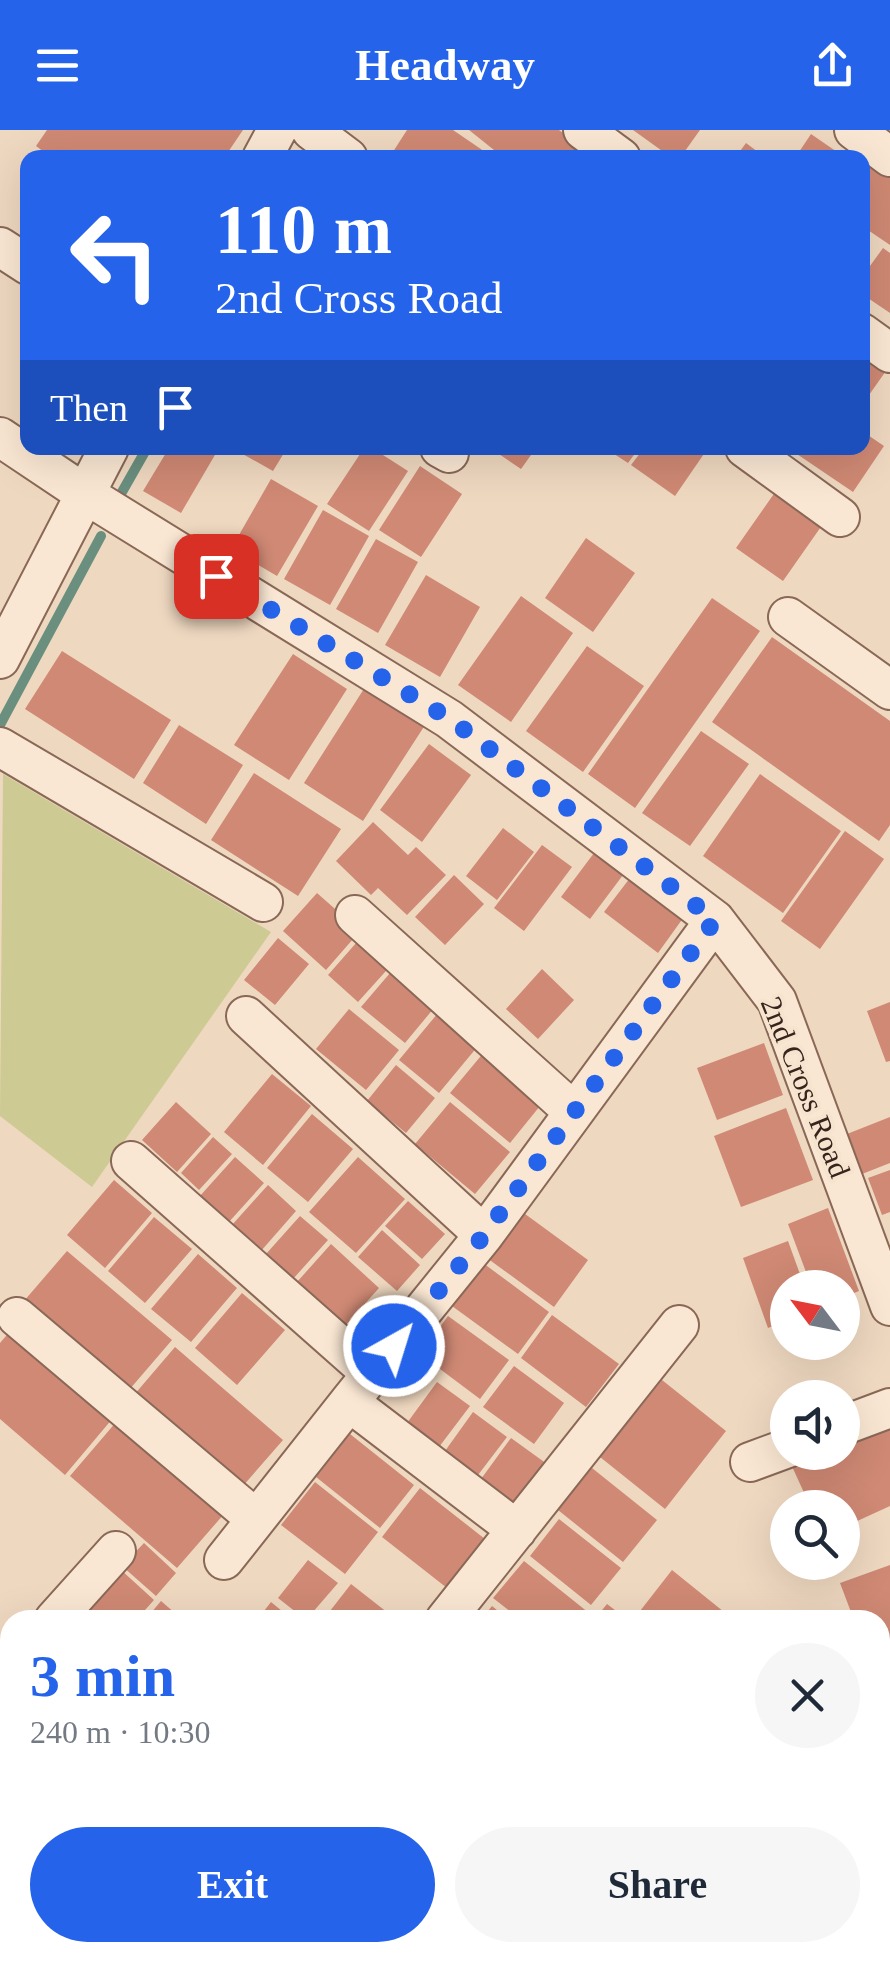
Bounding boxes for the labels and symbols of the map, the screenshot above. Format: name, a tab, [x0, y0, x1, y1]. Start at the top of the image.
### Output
pin	[174, 534, 259, 619]
street label: 2nd Cross Road	[755, 992, 857, 1182]
north arrow	[770, 1270, 860, 1360]
position arrow	[342, 1294, 446, 1398]

